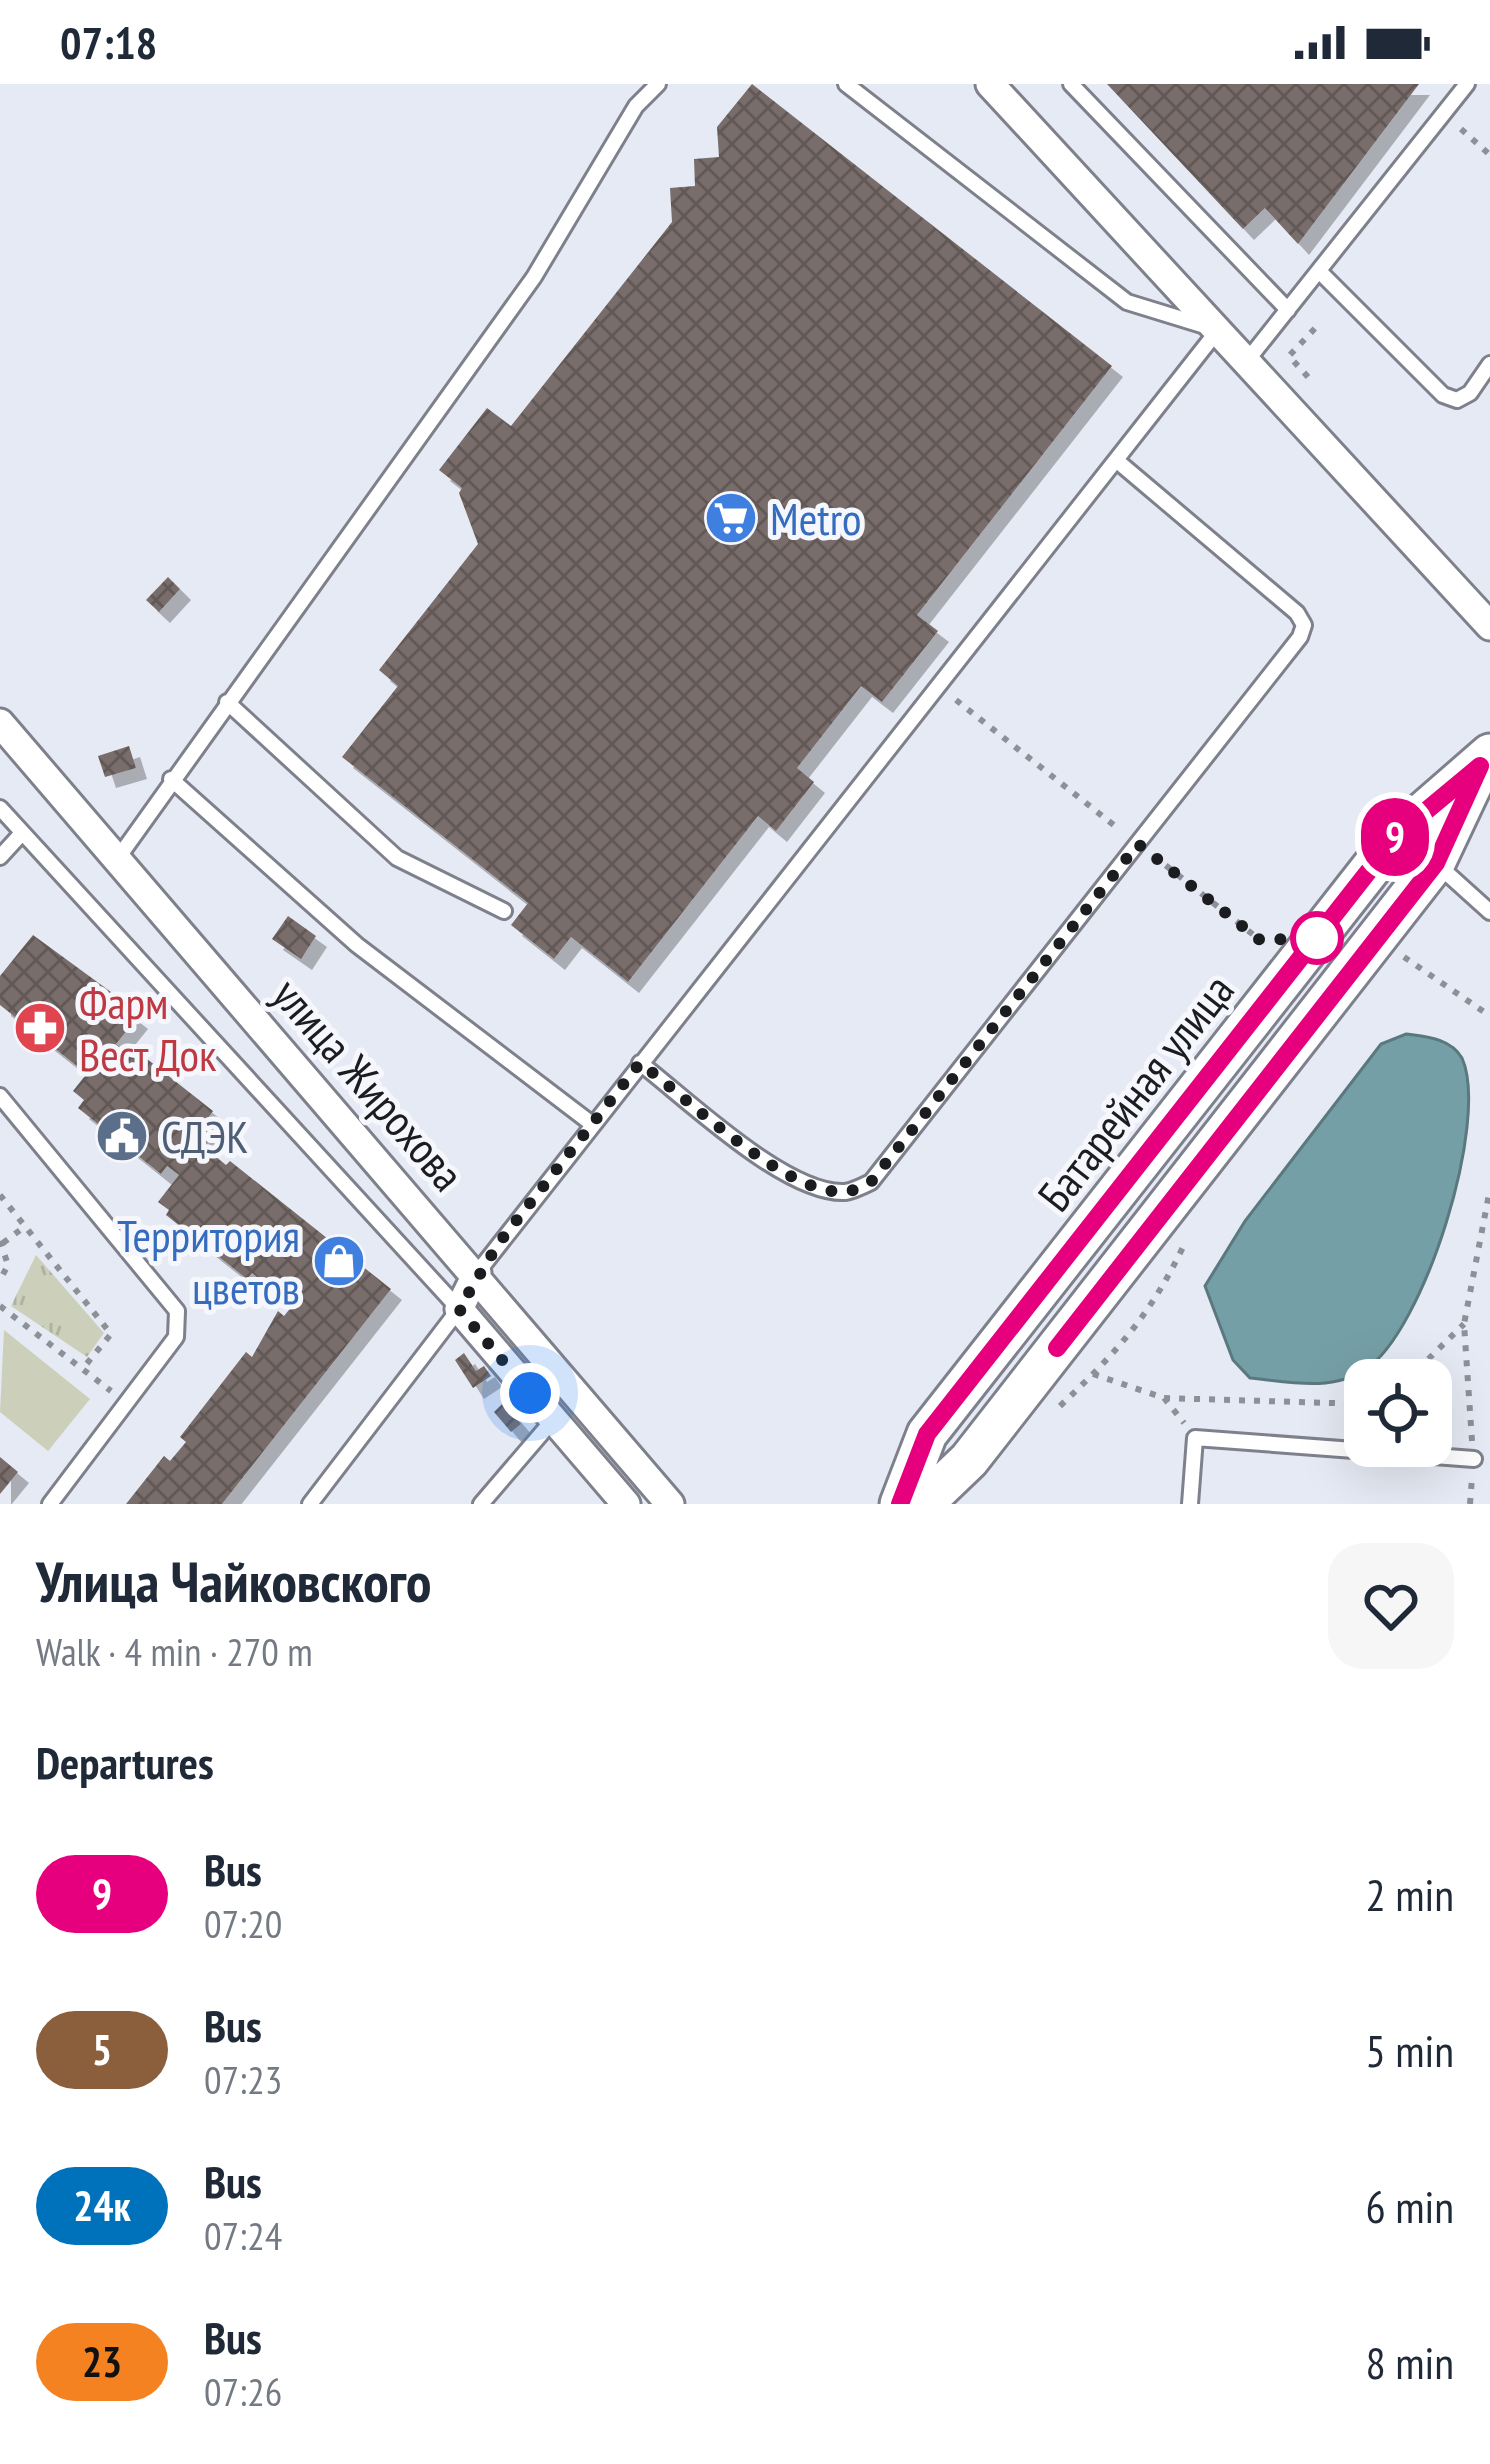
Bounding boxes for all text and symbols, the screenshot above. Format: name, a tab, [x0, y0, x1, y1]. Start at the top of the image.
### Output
text: 07:18	[60, 13, 157, 71]
place label: Metro	[770, 489, 861, 547]
supermarket icon: Metro	[703, 490, 759, 546]
line badge: 9	[1356, 798, 1434, 876]
text: 9	[1385, 809, 1405, 864]
unlabelled marker	[1292, 913, 1342, 963]
street label: Батарейная улица	[1024, 962, 1246, 1222]
street label: улица Жирохова	[261, 966, 477, 1202]
place label: Фарм Вест Док	[79, 973, 217, 1083]
pharmacy icon: Фарм Вест Док	[12, 1000, 68, 1056]
place label: СДЭК	[161, 1107, 248, 1165]
public building icon: СДЭК	[94, 1108, 150, 1164]
place label: Территория цветов	[117, 1206, 300, 1316]
shop icon: Территория цветов	[311, 1233, 367, 1289]
map controls	[1344, 1359, 1452, 1467]
button: locate	[1344, 1359, 1452, 1467]
your location	[500, 1363, 560, 1423]
button: heart	[1328, 1543, 1454, 1669]
text: Улица Чайковского	[36, 1544, 431, 1618]
text: Walk · 4 min · 270 m	[36, 1626, 313, 1677]
text: Departures	[36, 1733, 214, 1791]
text: Bus	[204, 1840, 262, 1898]
text: 2 min	[1365, 1865, 1454, 1923]
text: 9	[92, 1866, 112, 1921]
text: 07:20	[204, 1898, 282, 1949]
text: Bus	[204, 1996, 262, 2054]
text: 5 min	[1365, 2021, 1454, 2079]
text: 5	[92, 2022, 112, 2077]
text: 07:23	[204, 2054, 282, 2105]
text: Bus	[204, 2152, 262, 2210]
text: 6 min	[1365, 2177, 1454, 2235]
text: 24к	[73, 2178, 131, 2233]
text: 07:24	[204, 2210, 282, 2261]
text: Bus	[204, 2308, 262, 2366]
text: 8 min	[1365, 2333, 1454, 2391]
text: 23	[82, 2334, 122, 2389]
text: 07:26	[204, 2366, 282, 2417]

